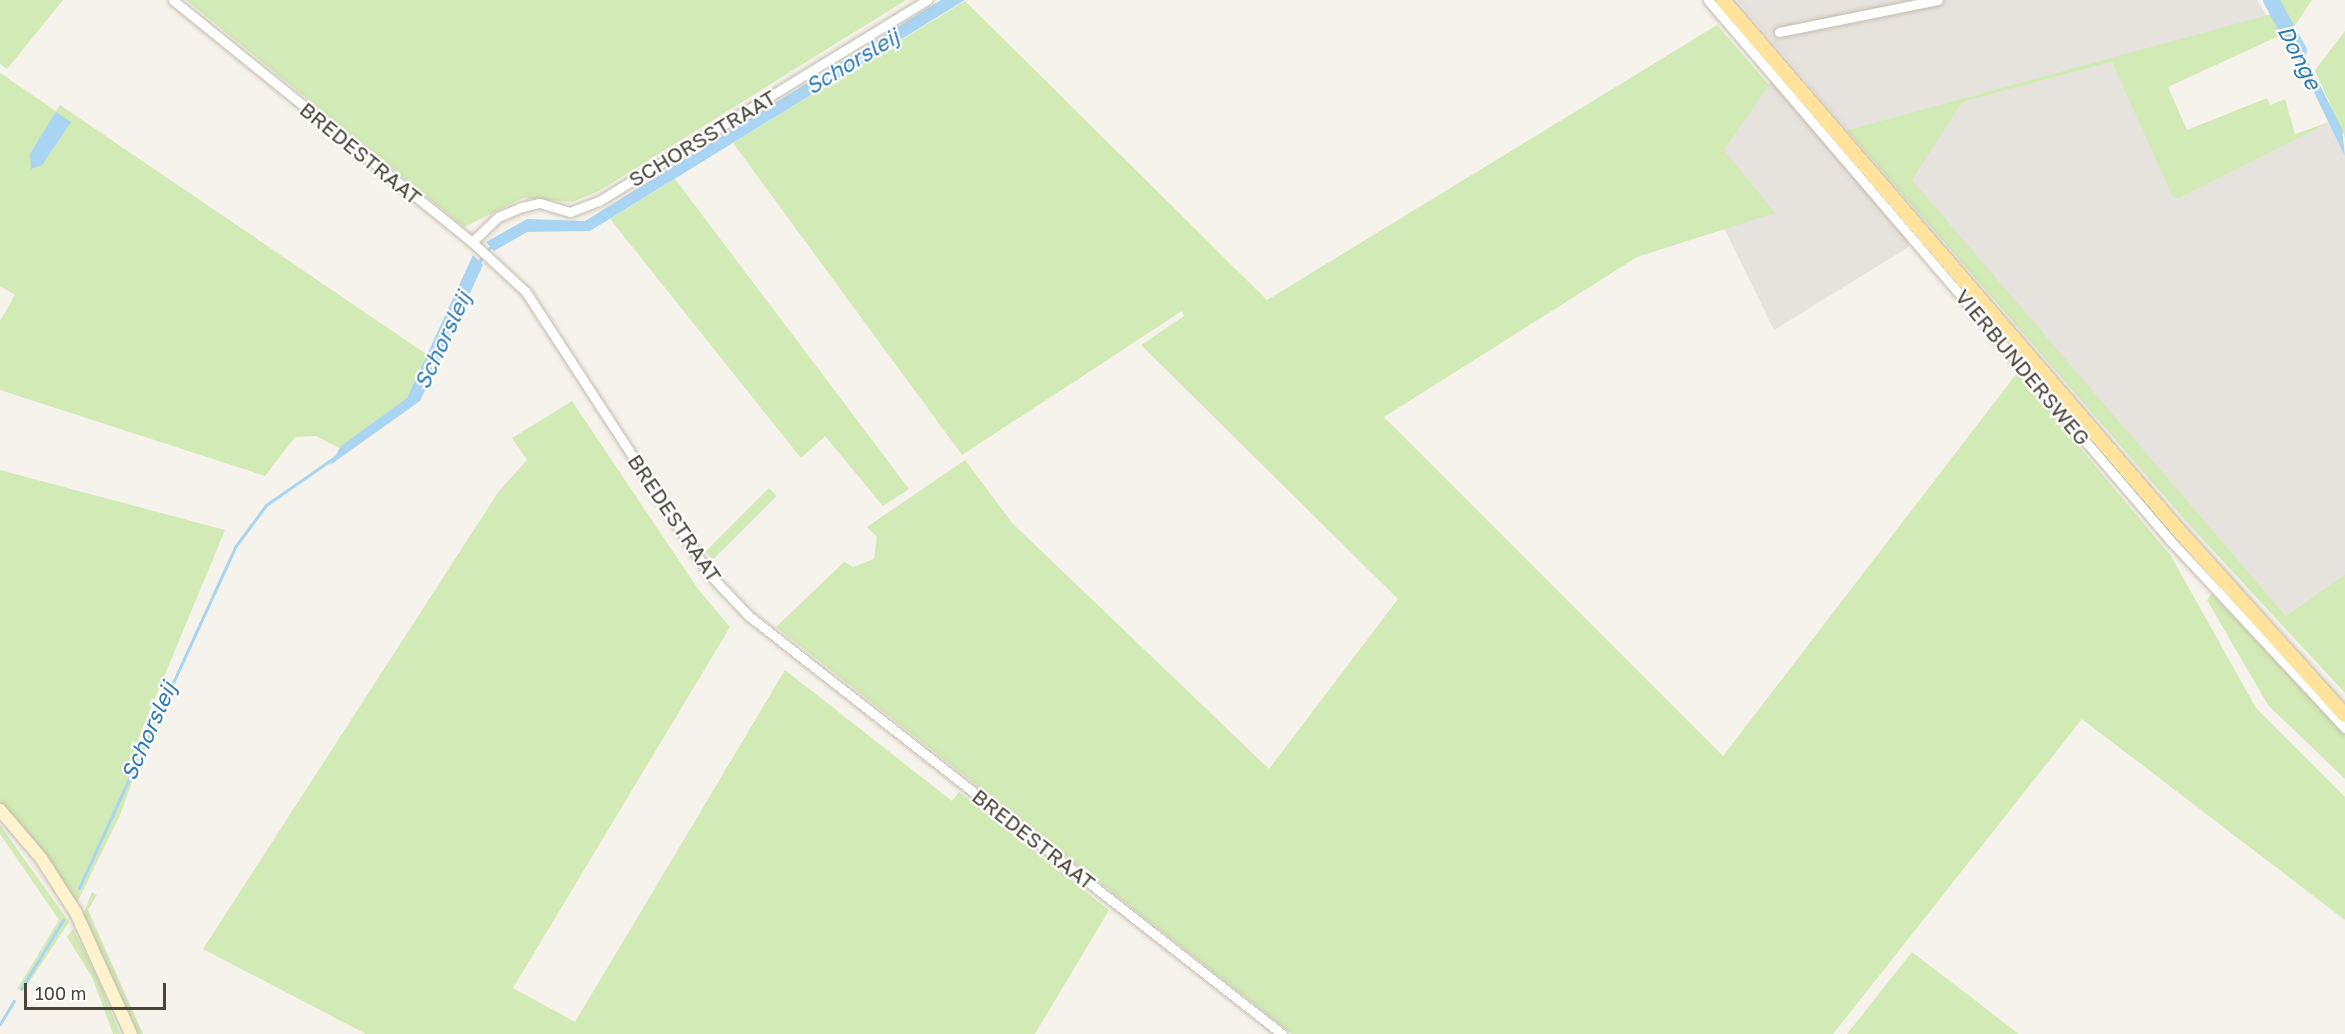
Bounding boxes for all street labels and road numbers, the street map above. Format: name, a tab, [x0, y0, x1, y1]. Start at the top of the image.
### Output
street label: SCHORSSTRAAT	[624, 84, 780, 192]
street label: BREDESTRAAT	[295, 96, 427, 210]
street label: VIERBUNDERSWEG	[1950, 284, 2096, 450]
street label: BREDESTRAAT	[623, 449, 727, 587]
street label: BREDESTRAAT	[967, 783, 1101, 895]

